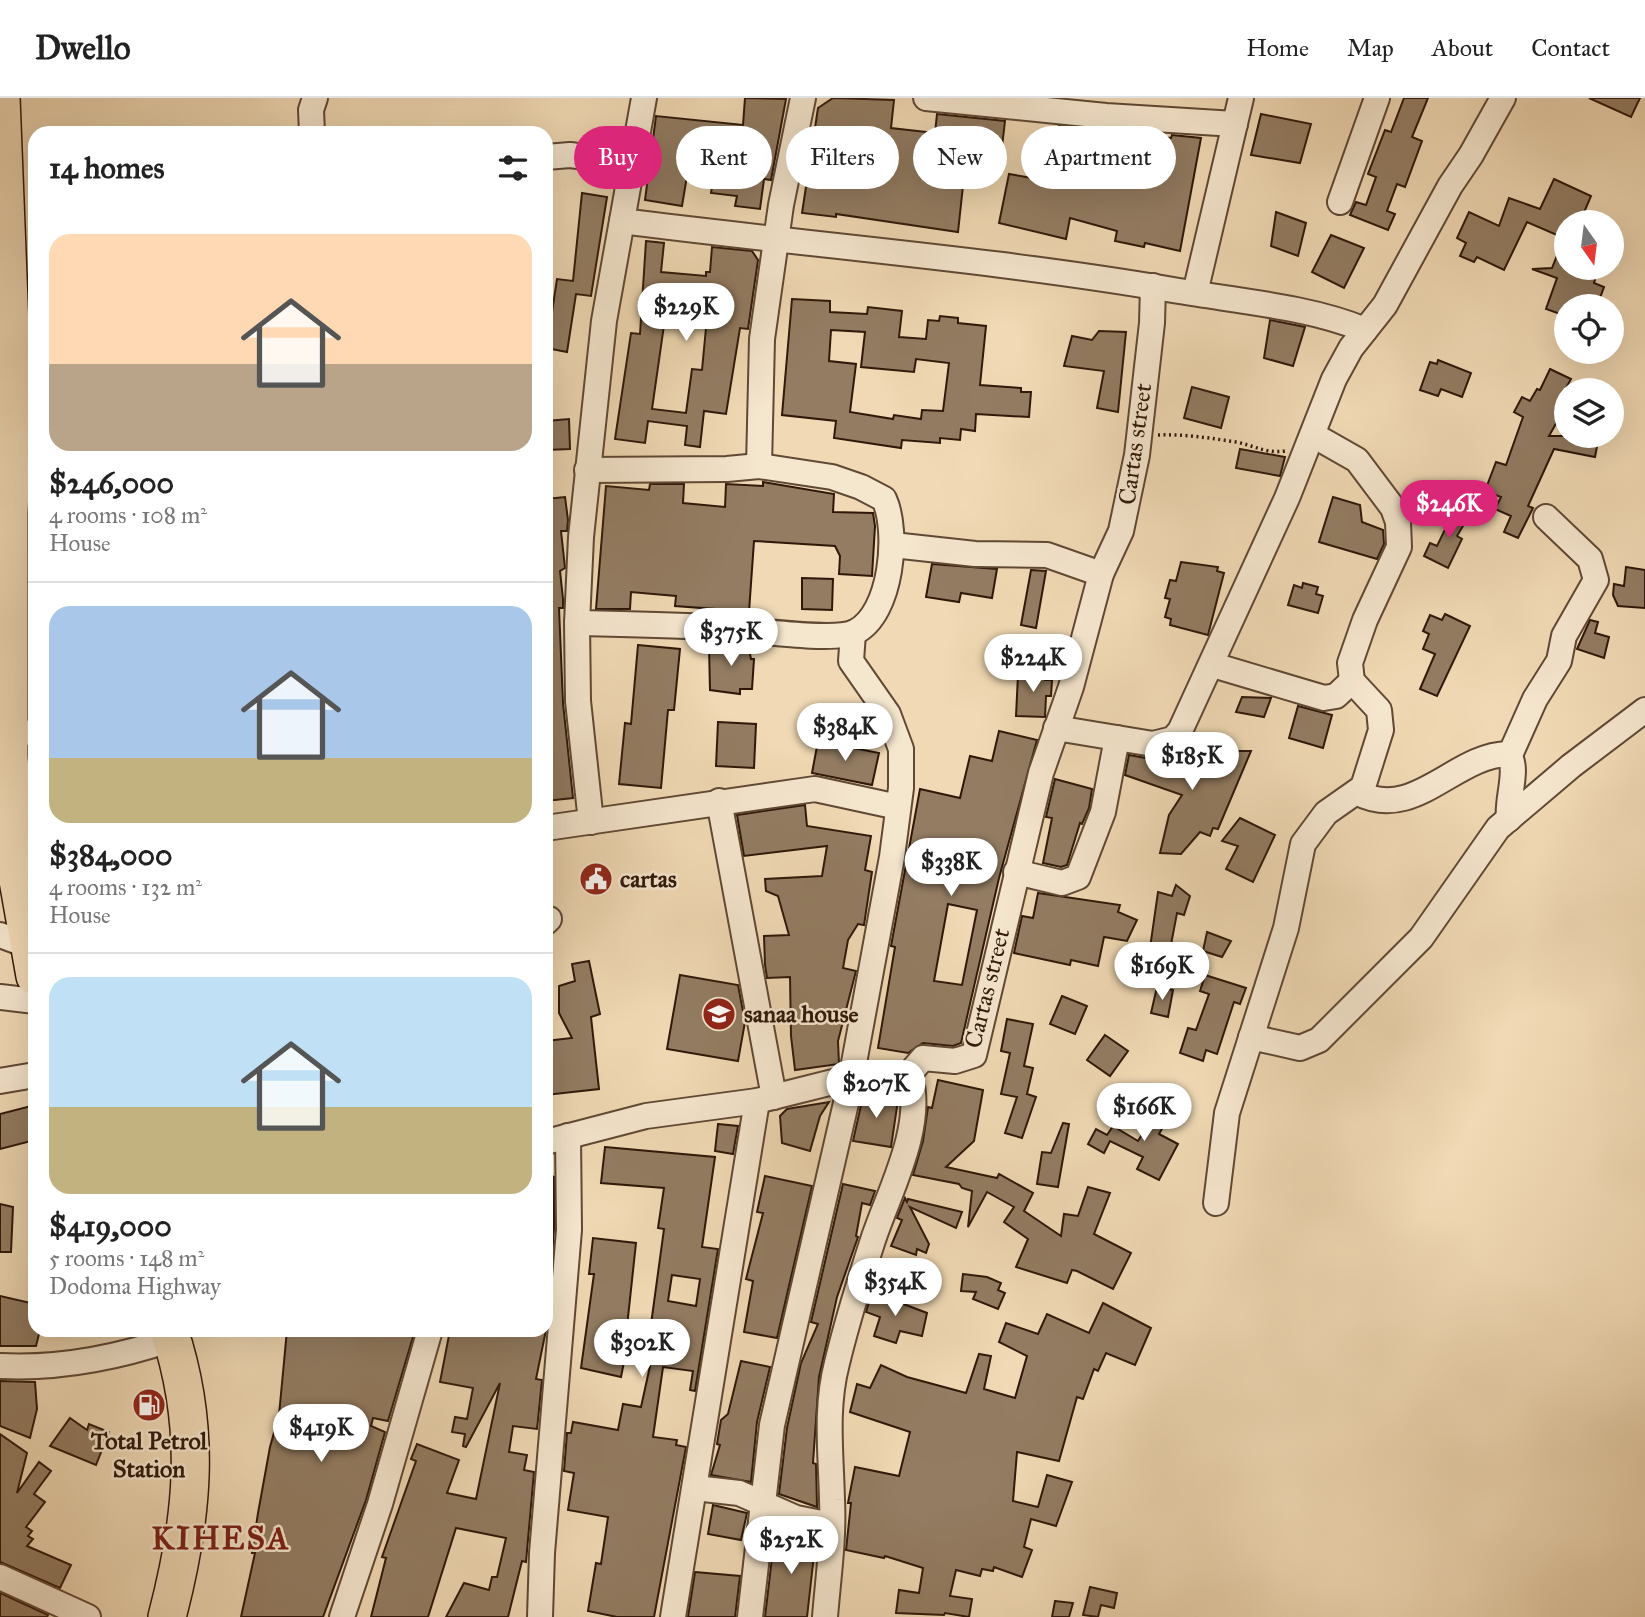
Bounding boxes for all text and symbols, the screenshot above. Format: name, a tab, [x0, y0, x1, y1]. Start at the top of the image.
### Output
text: Dwello	[35, 28, 131, 68]
text: Home	[1246, 33, 1309, 63]
text: Map	[1347, 33, 1394, 63]
text: About	[1432, 33, 1493, 63]
text: Contact	[1531, 33, 1610, 63]
chip: Buy	[574, 126, 662, 189]
chip: Rent	[676, 126, 772, 189]
chip: Filters	[786, 126, 899, 189]
chip: New	[913, 126, 1007, 189]
chip: Apartment	[1021, 126, 1176, 189]
icon: filters	[494, 149, 532, 187]
text: 14 homes	[49, 150, 164, 186]
north arrow	[1554, 210, 1624, 280]
map controls	[1554, 210, 1624, 448]
icon: home	[228, 280, 354, 406]
pin: $229K	[637, 284, 735, 343]
text: $229K	[653, 292, 719, 320]
button: locate	[1554, 294, 1624, 364]
button: layers	[1554, 378, 1624, 448]
street label: Cartas street	[1112, 381, 1158, 507]
text: $246,000	[49, 465, 174, 501]
pin: $246K	[1400, 480, 1498, 540]
text: $246K	[1416, 489, 1482, 517]
text: 4 rooms · 108 m²	[49, 501, 207, 529]
text: House	[49, 529, 111, 557]
pin: $375K	[682, 608, 780, 668]
text: $375K	[700, 617, 762, 645]
pin: $224K	[984, 634, 1082, 694]
text: $224K	[1000, 643, 1066, 671]
icon: home	[228, 652, 354, 778]
pin: $384K	[796, 704, 894, 763]
text: $384K	[813, 712, 877, 740]
pin: $185K	[1143, 732, 1241, 792]
text: $185K	[1161, 741, 1223, 769]
text: $384,000	[49, 837, 173, 873]
pin: $338K	[902, 838, 1000, 898]
text: $338K	[921, 847, 981, 875]
public building icon: cartas	[577, 860, 615, 898]
place label: cartas	[620, 864, 677, 894]
text: 4 rooms · 132 m²	[49, 873, 202, 901]
text: House	[49, 901, 111, 929]
street label: Cartas street	[958, 924, 1017, 1051]
pin: $169K	[1113, 942, 1211, 1002]
text: $169K	[1130, 951, 1194, 979]
school or university icon: sanaa house	[700, 995, 738, 1033]
place label: sanaa house	[744, 999, 858, 1029]
icon: home	[228, 1023, 354, 1149]
pin: $207K	[827, 1060, 925, 1120]
text: $207K	[842, 1069, 910, 1097]
pin: $166K	[1095, 1084, 1193, 1143]
text: $166K	[1113, 1092, 1175, 1120]
text: $419,000	[49, 1208, 172, 1244]
text: 5 rooms · 148 m²	[49, 1244, 204, 1272]
pin: $354K	[846, 1258, 944, 1318]
text: $354K	[864, 1267, 926, 1295]
text: Dodoma Highway	[49, 1272, 221, 1300]
pin: $302K	[593, 1320, 691, 1379]
text: $302K	[610, 1328, 674, 1356]
fuel station icon: Total Petrol Station	[130, 1386, 168, 1424]
pin: $419K	[272, 1404, 370, 1464]
text: $419K	[289, 1413, 353, 1441]
place label: Total Petrol Station	[90, 1426, 208, 1484]
pin: $252K	[742, 1516, 840, 1576]
district label: KIHESA	[152, 1519, 290, 1558]
text: $252K	[759, 1525, 823, 1553]

